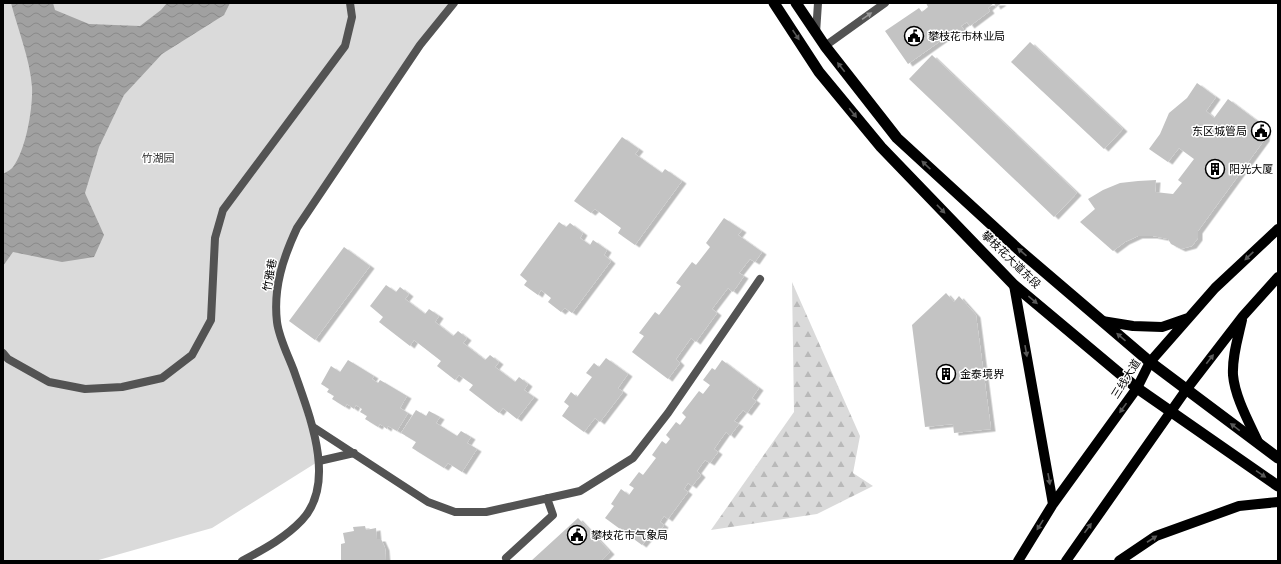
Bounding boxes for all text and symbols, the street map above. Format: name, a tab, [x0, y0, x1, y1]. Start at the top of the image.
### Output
one-way arrow	[861, 12, 872, 20]
public building icon: 攀枝花市林业局	[903, 25, 925, 47]
one-way arrow	[792, 30, 800, 41]
place label: 攀枝花市林业局	[928, 30, 1005, 43]
one-way arrow	[837, 61, 845, 72]
one-way arrow	[849, 108, 858, 118]
public building icon: 东区城管局	[1250, 120, 1272, 142]
place label: 东区城管局	[1192, 125, 1247, 138]
park label: 竹湖园	[142, 152, 175, 165]
building icon: 阳光大厦	[1204, 158, 1226, 180]
one-way arrow	[921, 160, 931, 169]
place label: 阳光大厦	[1229, 163, 1273, 176]
one-way arrow	[936, 204, 946, 214]
street label: 攀枝花大道东段	[979, 229, 1043, 291]
one-way arrow	[1017, 248, 1027, 257]
one-way arrow	[1245, 251, 1254, 260]
street label: 竹雅巷	[261, 258, 279, 292]
one-way arrow	[1028, 296, 1038, 305]
one-way arrow	[1116, 332, 1126, 342]
one-way arrow	[1023, 344, 1029, 357]
one-way arrow	[1206, 354, 1214, 364]
street label: 三线大道	[1109, 357, 1143, 401]
building icon: 金泰境界	[935, 363, 957, 385]
place label: 金泰境界	[960, 368, 1005, 381]
one-way arrow	[1119, 402, 1127, 413]
one-way arrow	[1230, 422, 1241, 431]
one-way arrow	[1255, 470, 1266, 478]
one-way arrow	[1046, 472, 1052, 485]
one-way arrow	[1037, 519, 1044, 531]
one-way arrow	[1084, 523, 1092, 534]
public building icon: 攀枝花市气象局	[566, 524, 588, 546]
place label: 攀枝花市气象局	[591, 529, 668, 542]
one-way arrow	[1146, 535, 1157, 543]

